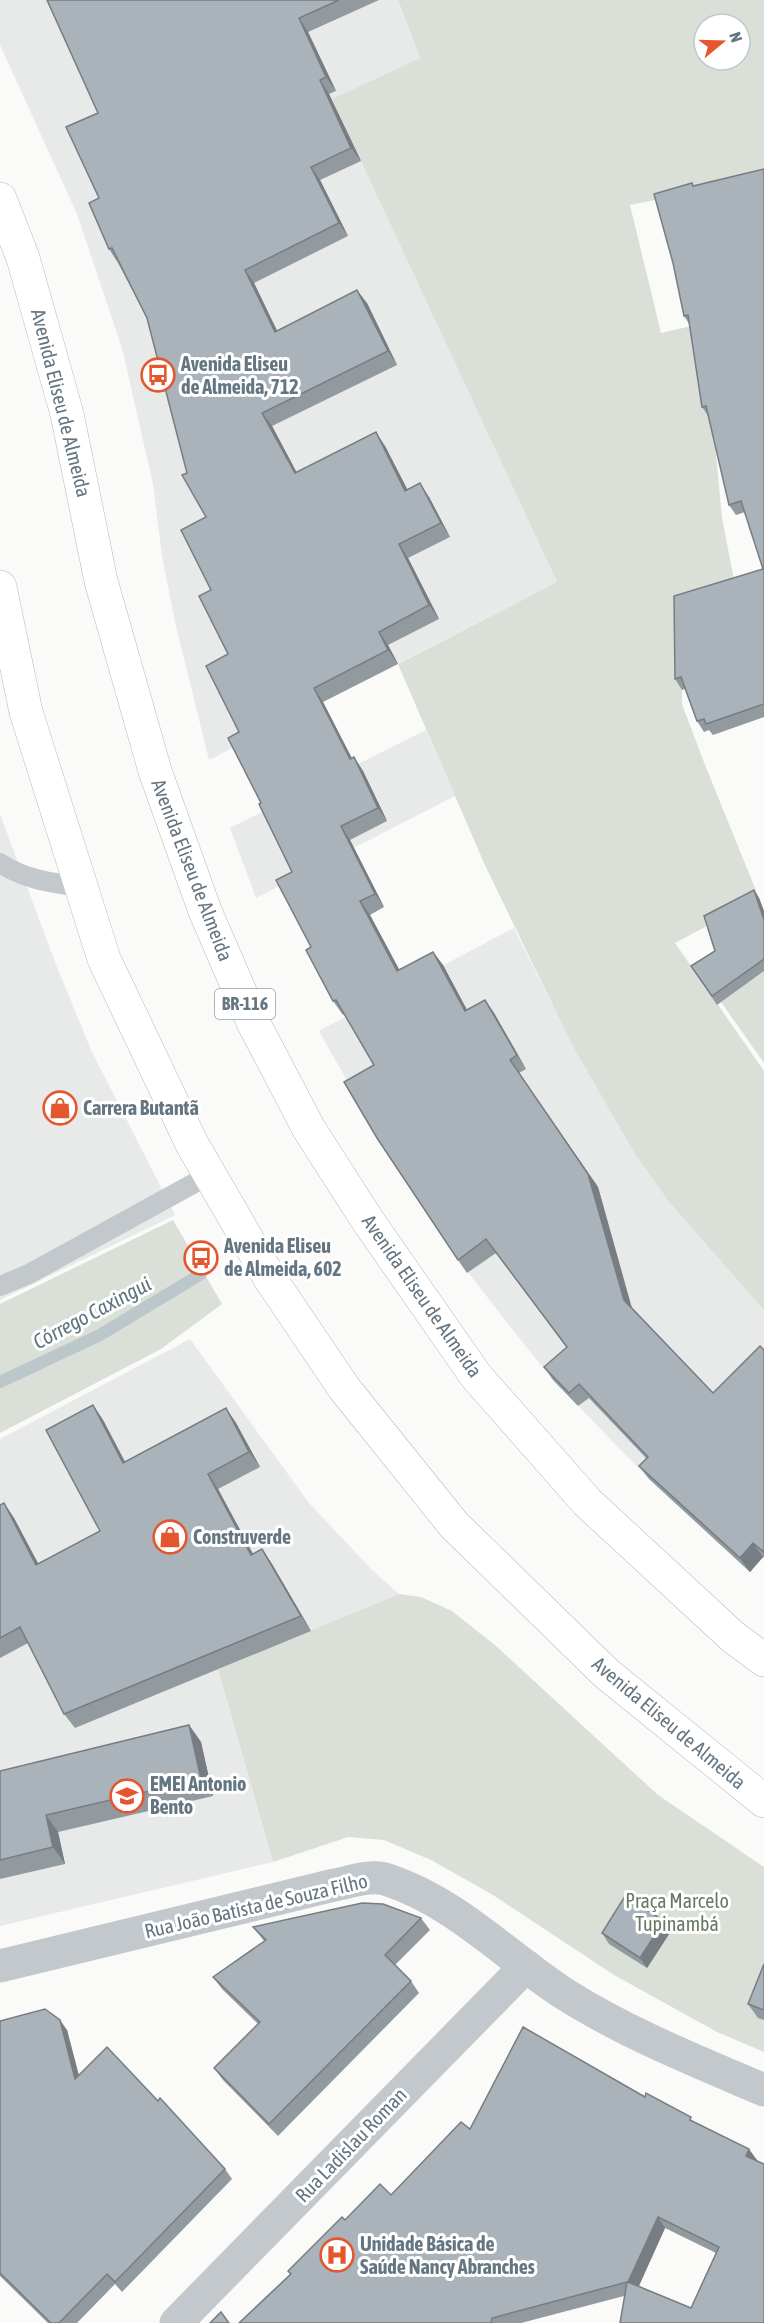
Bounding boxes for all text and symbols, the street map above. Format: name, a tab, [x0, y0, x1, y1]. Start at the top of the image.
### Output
north arrow	[692, 12, 752, 72]
text: N	[726, 30, 746, 45]
street label: Avenida Eliseu de Almeida	[27, 306, 96, 499]
place label: Avenida Eliseu de Almeida, 712	[180, 352, 299, 398]
bus stop icon: Avenida Eliseu de Almeida, 712	[140, 357, 176, 393]
street label: Avenida Eliseu de Almeida	[147, 776, 238, 964]
road number: BR-116	[215, 989, 275, 1019]
shop icon: Carrera Butantã	[42, 1090, 78, 1126]
place label: Carrera Butantã	[83, 1096, 199, 1119]
street label: Avenida Eliseu de Almeida	[358, 1210, 487, 1381]
place label: Avenida Eliseu de Almeida, 602	[223, 1234, 342, 1280]
bus stop icon: Avenida Eliseu de Almeida, 602	[183, 1240, 219, 1276]
water label: Córrego Caxingui	[29, 1271, 155, 1353]
shop icon: Construverde	[152, 1519, 188, 1555]
place label: Construverde	[193, 1525, 291, 1548]
street label: Avenida Eliseu de Almeida	[588, 1652, 751, 1793]
place label: EMEI Antonio Bento	[150, 1772, 246, 1818]
school or university icon: EMEI Antonio Bento	[109, 1778, 145, 1814]
street label: Rua João Batista de Souza Filho	[142, 1869, 370, 1942]
park label: Praça Marcelo Tupinambá	[625, 1889, 729, 1935]
street label: Rua Ladislau Roman	[290, 2083, 411, 2206]
place label: Unidade Básica de Saúde Nancy Abranches	[360, 2232, 535, 2278]
hospital icon: Unidade Básica de Saúde Nancy Abranches	[319, 2237, 355, 2273]

